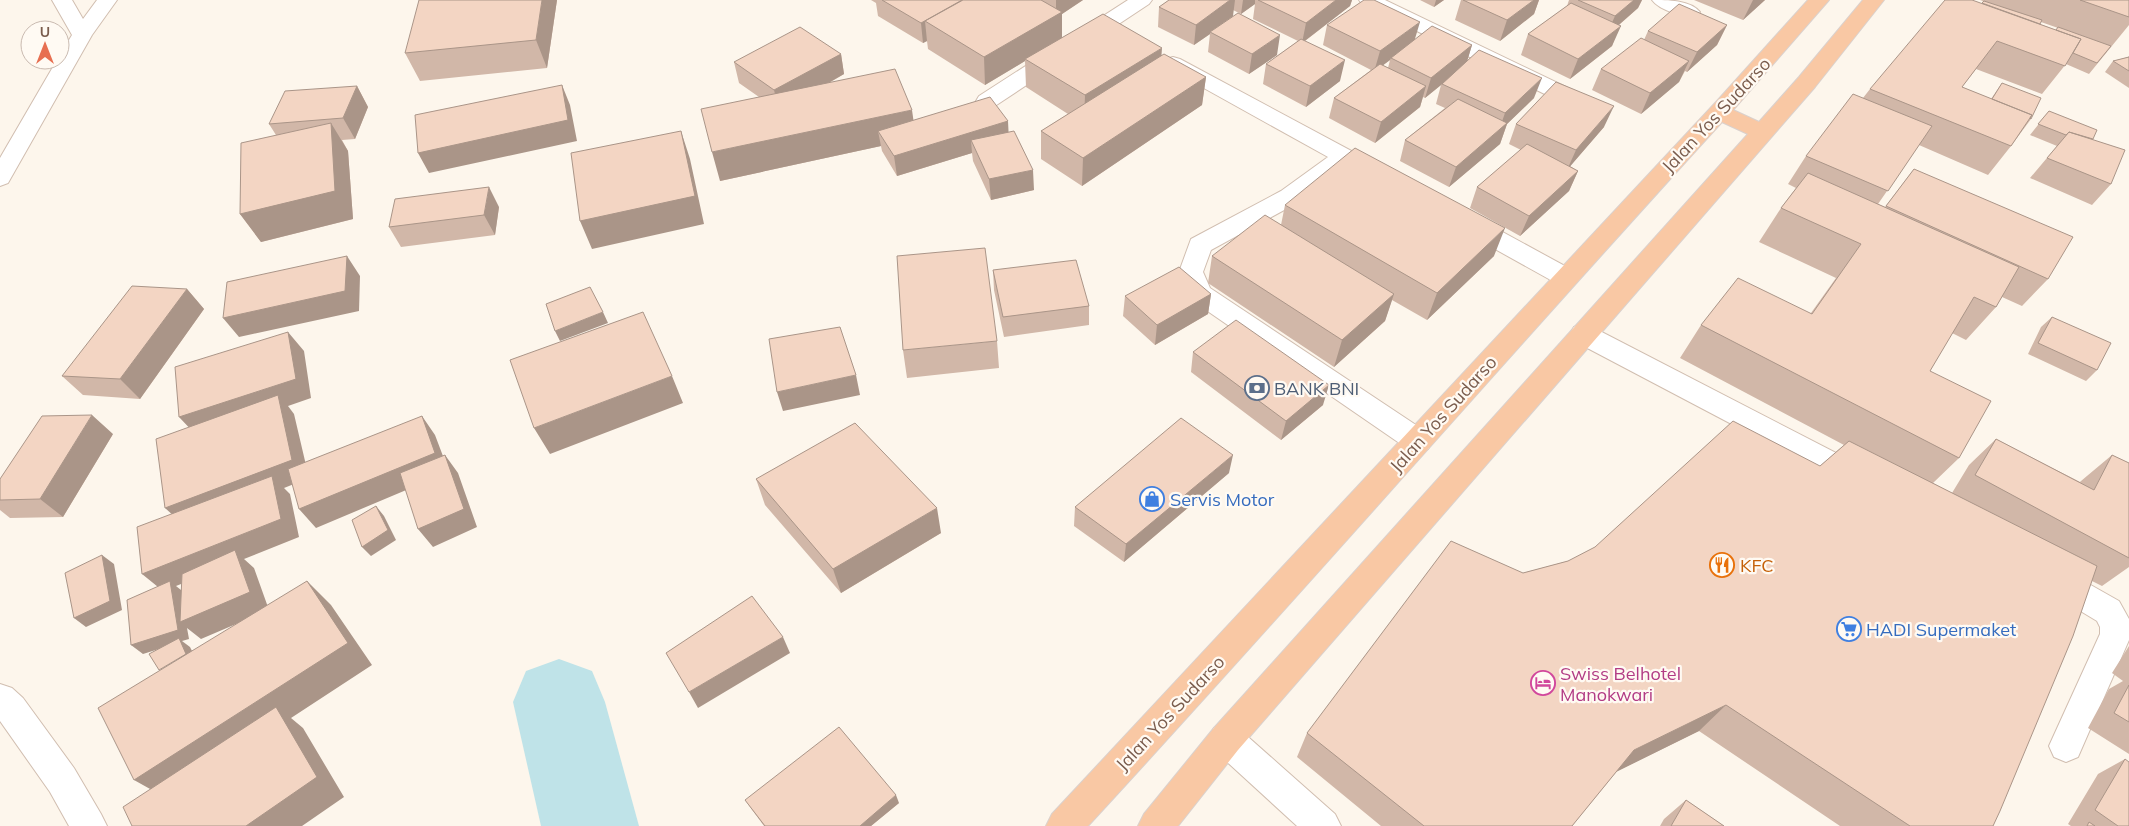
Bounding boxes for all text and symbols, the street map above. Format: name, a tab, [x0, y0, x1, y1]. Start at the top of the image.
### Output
north arrow	[20, 20, 70, 70]
text: U	[40, 23, 50, 41]
street label: Jalan Yos Sudarso	[1657, 53, 1775, 177]
street label: Jalan Yos Sudarso	[1384, 351, 1502, 477]
bank icon: BANK BNI	[1244, 375, 1270, 401]
place label: BANK BNI	[1274, 377, 1359, 400]
shop icon: Servis Motor	[1139, 486, 1165, 512]
place label: Servis Motor	[1170, 488, 1275, 511]
restaurant icon: KFC	[1709, 552, 1735, 578]
place label: KFC	[1740, 554, 1774, 577]
supermarket icon: HADI Supermaket	[1836, 616, 1862, 642]
place label: HADI Supermaket	[1866, 618, 2016, 641]
street label: Jalan Yos Sudarso	[1111, 651, 1229, 775]
place label: Swiss Belhotel Manokwari	[1560, 662, 1681, 706]
hotel icon: Swiss Belhotel Manokwari	[1530, 670, 1556, 696]

